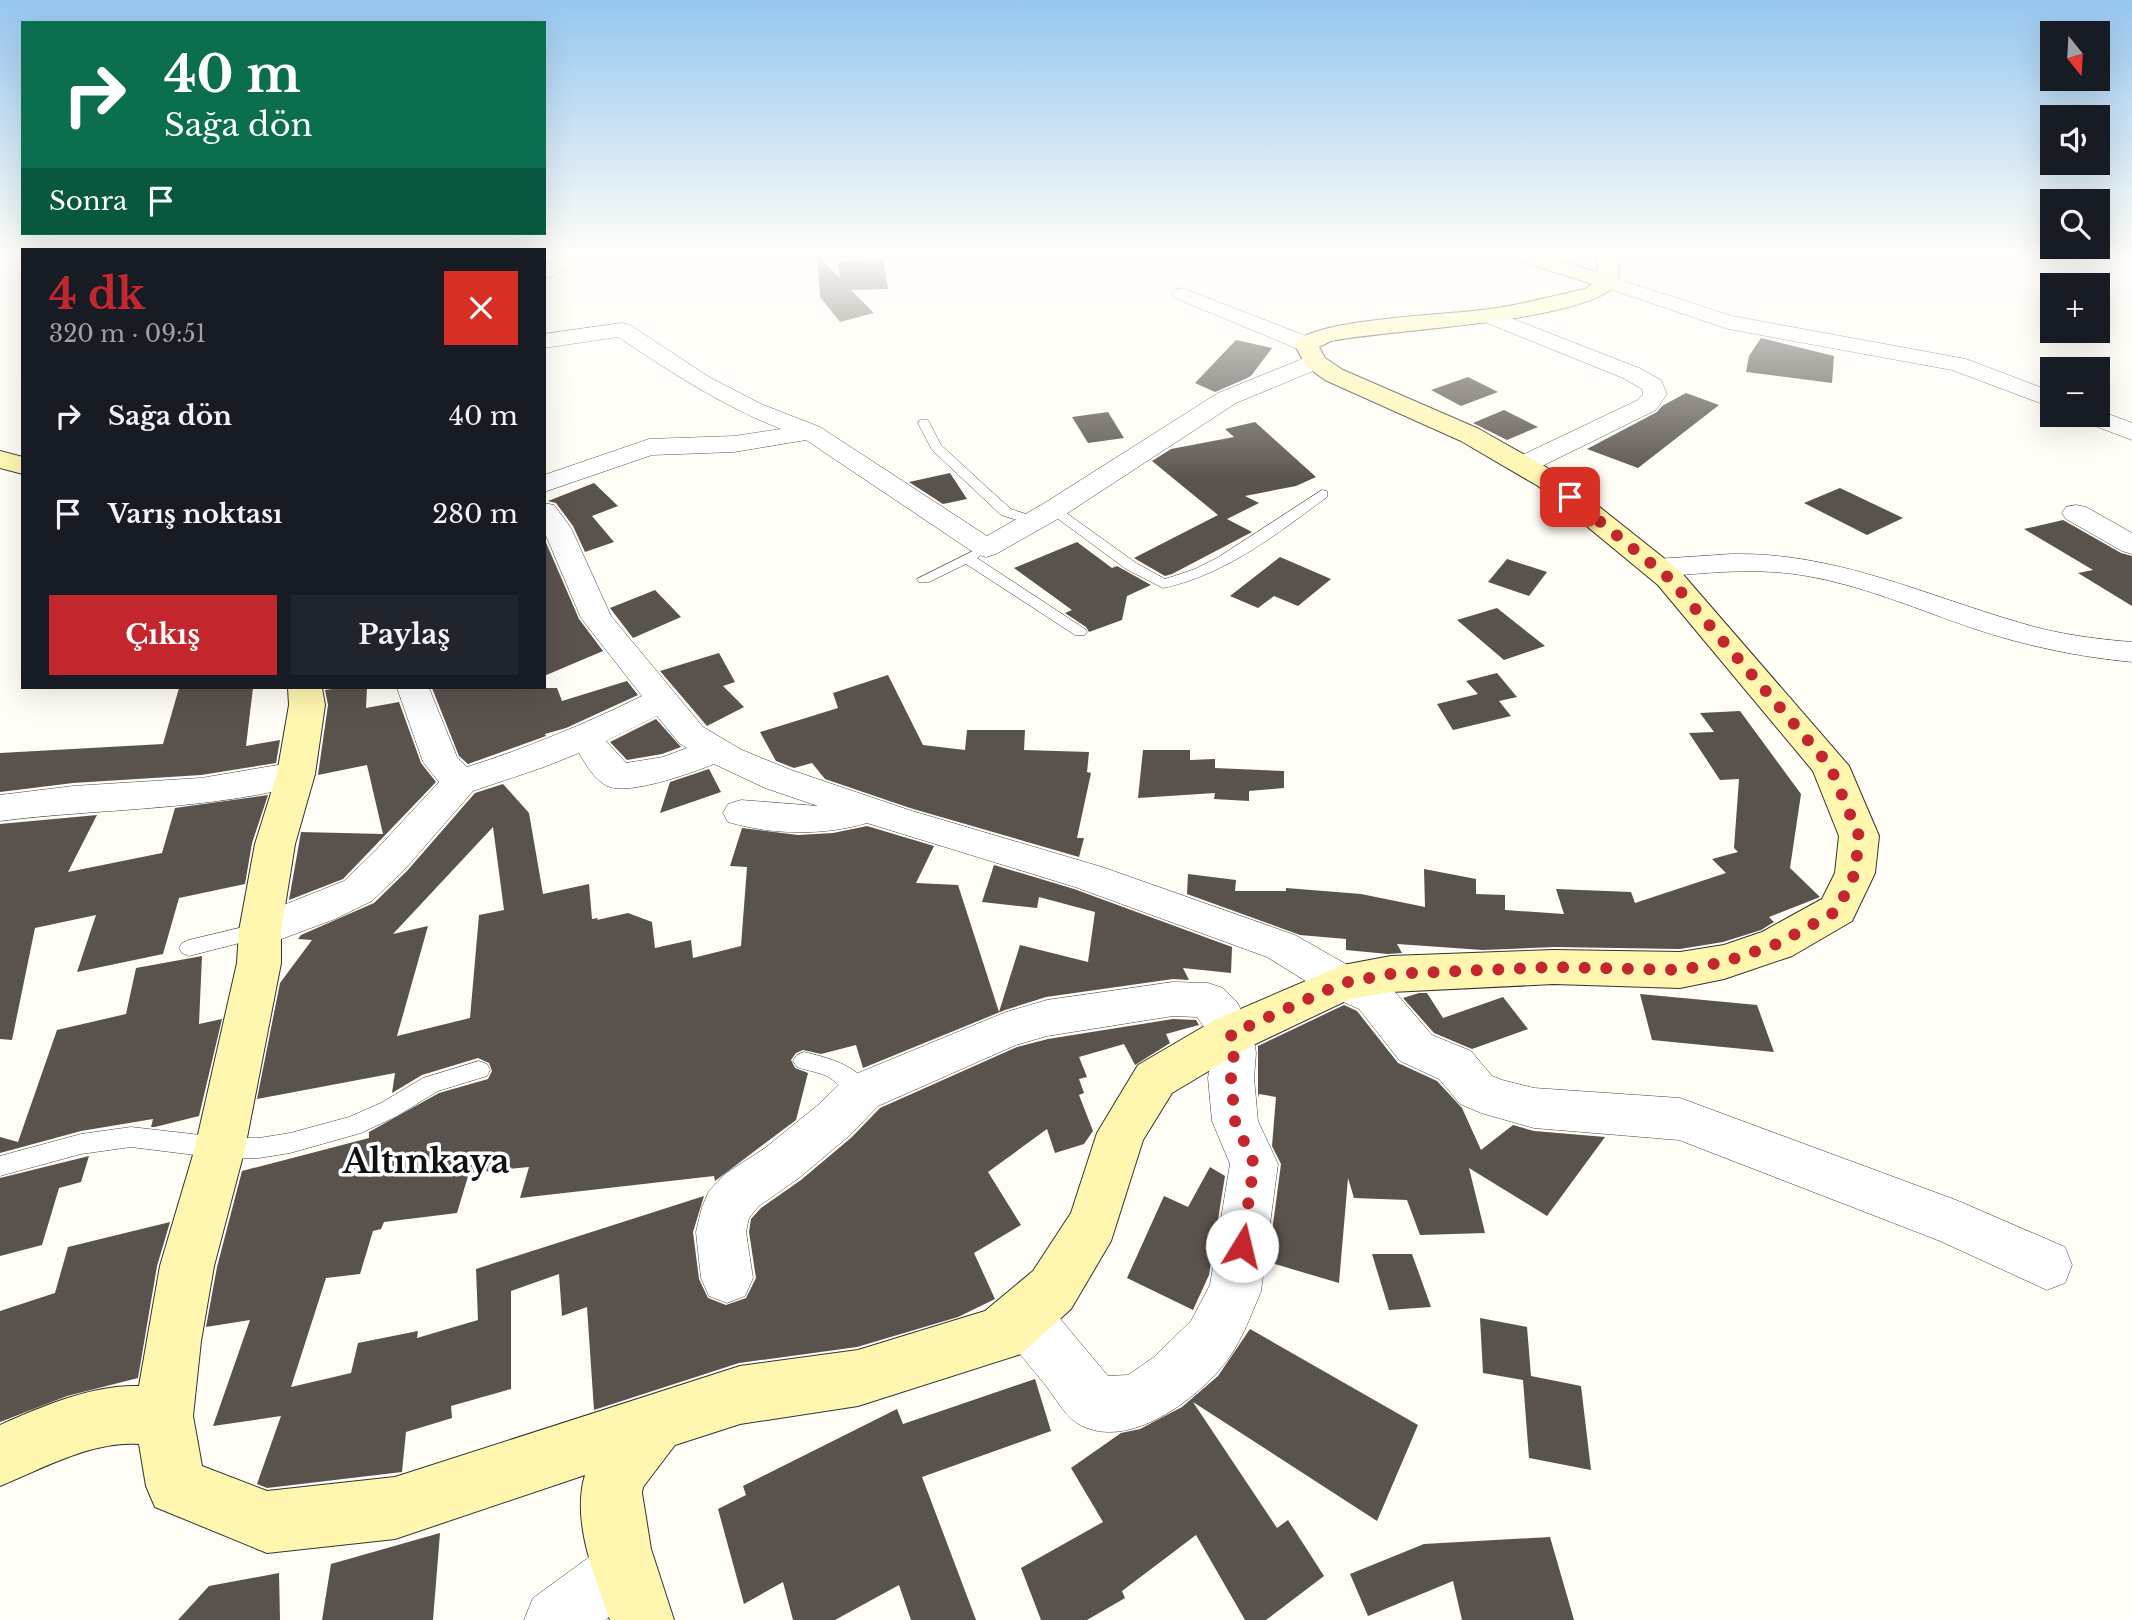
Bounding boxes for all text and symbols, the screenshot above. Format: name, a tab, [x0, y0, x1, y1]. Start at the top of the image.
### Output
north arrow	[2040, 21, 2110, 91]
map controls	[2040, 21, 2110, 427]
text: 40 m	[164, 44, 301, 105]
icon: right	[49, 49, 140, 140]
text: Sağa dön	[164, 105, 313, 145]
button: sound	[2040, 105, 2110, 175]
icon: arrive	[142, 182, 180, 220]
text: Sonra	[49, 185, 128, 217]
button: search	[2040, 189, 2110, 259]
text: 4 dk	[49, 268, 145, 320]
button: close	[444, 271, 518, 345]
button: +	[2040, 273, 2110, 343]
text: 320 m · 09:51	[49, 320, 206, 348]
button: −	[2040, 357, 2110, 427]
icon: right	[49, 397, 87, 435]
text: Sağa dön	[108, 400, 232, 432]
text: 40 m	[449, 400, 518, 432]
pin	[1540, 467, 1600, 527]
icon: arrive	[1551, 478, 1589, 516]
icon: arrive	[49, 495, 87, 533]
text: Varış noktası	[108, 498, 283, 530]
text: 280 m	[432, 498, 518, 530]
button: Çıkış	[49, 595, 277, 675]
button: Paylaş	[291, 595, 518, 675]
district label: Altınkaya	[342, 1141, 509, 1182]
position arrow	[1205, 1209, 1279, 1283]

